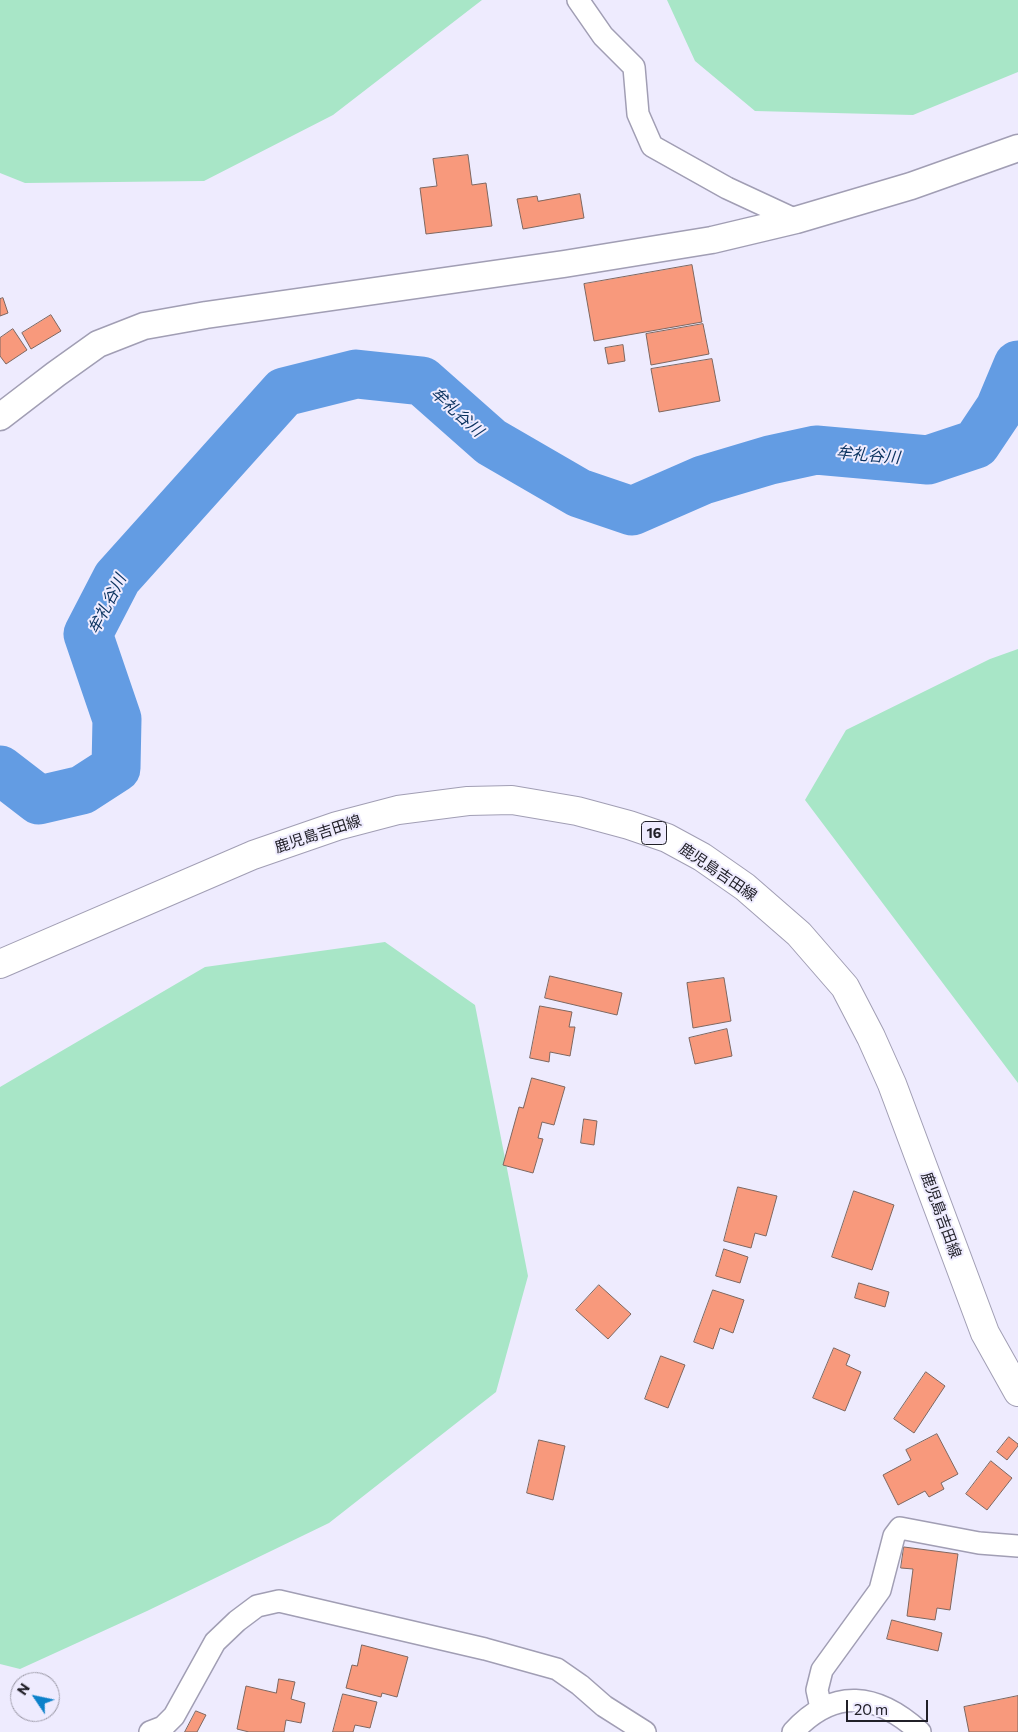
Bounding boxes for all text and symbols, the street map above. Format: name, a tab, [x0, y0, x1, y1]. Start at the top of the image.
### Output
water label: 牟礼谷川	[427, 383, 487, 441]
water label: 牟礼谷川	[835, 443, 901, 467]
water label: 牟礼谷川	[84, 571, 130, 637]
street label: 鹿児島吉田線	[272, 812, 364, 856]
road number: 16	[642, 821, 666, 844]
street label: 鹿児島吉田線	[676, 839, 760, 905]
street label: 鹿児島吉田線	[917, 1170, 965, 1260]
north arrow	[10, 1672, 60, 1722]
text: N	[13, 1680, 33, 1698]
scale bar	[848, 1690, 930, 1722]
text: 20 m	[854, 1700, 888, 1718]

